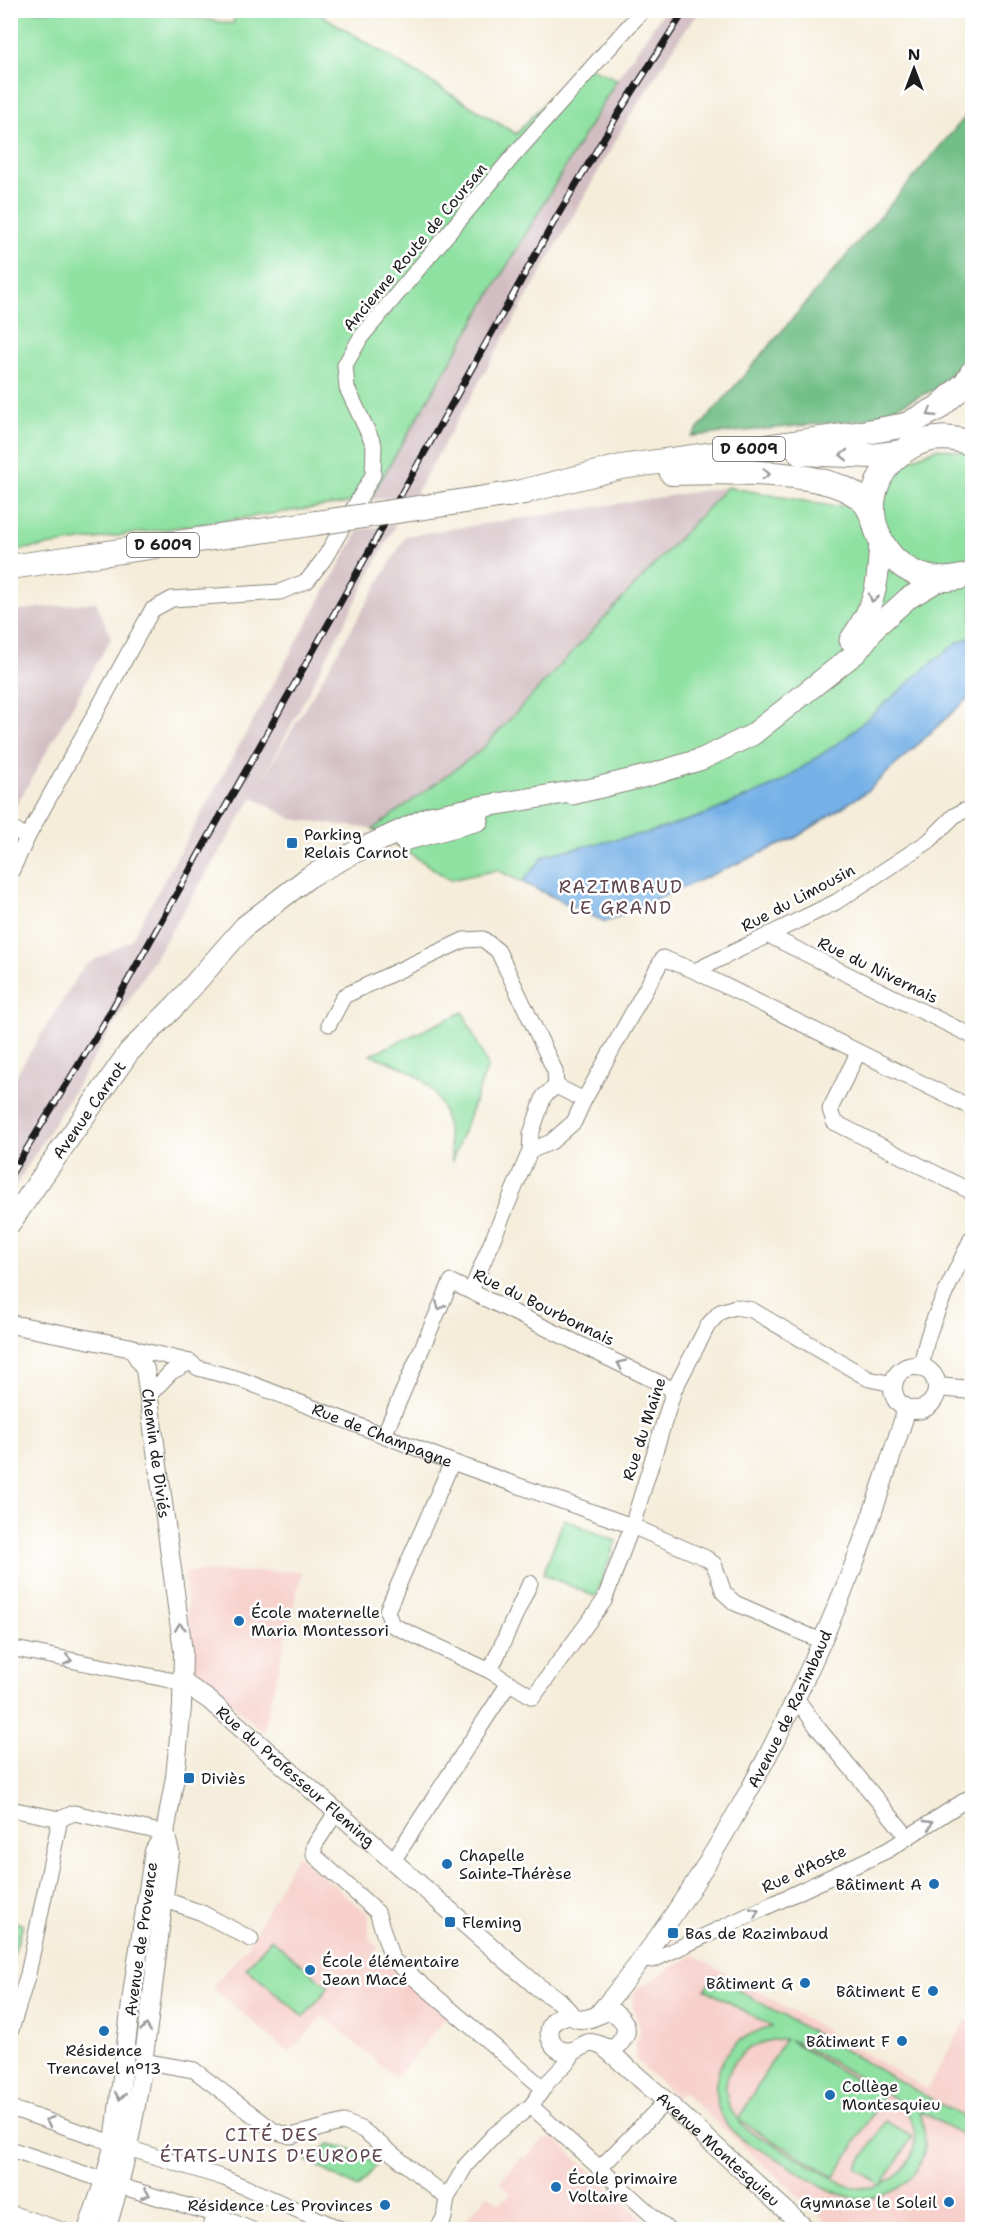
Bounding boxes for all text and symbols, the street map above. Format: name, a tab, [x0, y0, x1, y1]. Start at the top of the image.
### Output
north arrow	[884, 39, 944, 99]
text: N	[908, 44, 920, 65]
street label: Ancienne Route de Coursan	[338, 158, 492, 336]
one-way arrow	[927, 405, 937, 417]
road number: D 6009	[713, 437, 785, 461]
one-way arrow	[839, 449, 848, 461]
one-way arrow	[761, 468, 770, 481]
road number: D 6009	[127, 533, 199, 557]
one-way arrow	[868, 592, 880, 603]
place label: Parking Relais Carnot	[304, 824, 408, 863]
marker: Parking Relais Carnot	[285, 836, 299, 850]
street label: Rue du Limousin	[738, 859, 859, 937]
district label: RAZIMBAUD LE GRAND	[559, 875, 683, 920]
street label: Rue du Nivernais	[814, 932, 942, 1008]
street label: Avenue Carnot	[47, 1057, 130, 1163]
street label: Rue du Bourbonnais	[470, 1264, 618, 1350]
one-way arrow	[435, 1300, 447, 1311]
one-way arrow	[617, 1360, 628, 1372]
street label: Rue du Maine	[617, 1375, 671, 1483]
street label: Chemin de Diviés	[137, 1387, 175, 1519]
street label: Rue de Champagne	[309, 1398, 456, 1472]
place label: École maternelle Maria Montessori	[251, 1602, 389, 1641]
marker: École maternelle Maria Montessori	[232, 1614, 246, 1628]
one-way arrow	[174, 1622, 186, 1631]
street label: Avenue de Razimbaud	[742, 1627, 836, 1791]
one-way arrow	[63, 1653, 73, 1666]
street label: Rue du Professeur Fleming	[212, 1701, 380, 1851]
place label: Diviès	[201, 1768, 246, 1789]
marker: Diviès	[182, 1771, 196, 1785]
one-way arrow	[922, 1819, 933, 1831]
street label: Rue d'Aoste	[758, 1840, 850, 1898]
place label: Chapelle Sainte-Thérèse	[459, 1845, 572, 1884]
marker: Chapelle Sainte-Thérèse	[440, 1857, 454, 1871]
street label: Avenue de Provence	[120, 1861, 162, 2017]
place label: Bâtiment A	[835, 1874, 922, 1895]
marker: Bâtiment A	[927, 1877, 941, 1891]
one-way arrow	[749, 1907, 760, 1919]
place label: Fleming	[462, 1912, 522, 1933]
marker: Fleming	[443, 1915, 457, 1929]
place label: Bas de Razimbaud	[685, 1923, 828, 1944]
marker: Bas de Razimbaud	[666, 1926, 680, 1940]
place label: École élémentaire Jean Macé	[322, 1951, 459, 1990]
marker: École élémentaire Jean Macé	[303, 1963, 317, 1977]
place label: Bâtiment G	[706, 1973, 793, 1994]
marker: Bâtiment G	[798, 1976, 812, 1990]
place label: Bâtiment E	[836, 1981, 921, 2002]
marker: Bâtiment E	[926, 1984, 940, 1998]
marker: Résidence Trencavel n°13	[97, 2024, 111, 2038]
one-way arrow	[140, 2024, 152, 2033]
place label: Bâtiment F	[806, 2031, 890, 2052]
marker: Bâtiment F	[895, 2034, 909, 2048]
place label: Résidence Trencavel n°13	[47, 2040, 161, 2079]
place label: Collège Montesquieu	[842, 2076, 940, 2115]
street label: Avenue Montesquieu	[652, 2087, 785, 2211]
marker: Collège Montesquieu	[823, 2088, 837, 2102]
one-way arrow	[115, 2091, 127, 2101]
one-way arrow	[44, 2115, 55, 2128]
district label: CITÉ DES ÉTATS-UNIS D'EUROPE	[160, 2123, 384, 2168]
place label: École primaire Voltaire	[568, 2168, 678, 2207]
marker: École primaire Voltaire	[549, 2180, 563, 2194]
one-way arrow	[140, 2187, 151, 2199]
place label: Gymnase le Soleil	[800, 2192, 937, 2213]
place label: Résidence Les Provinces	[188, 2195, 373, 2216]
marker: Gymnase le Soleil	[942, 2195, 956, 2209]
marker: Résidence Les Provinces	[378, 2198, 392, 2212]

